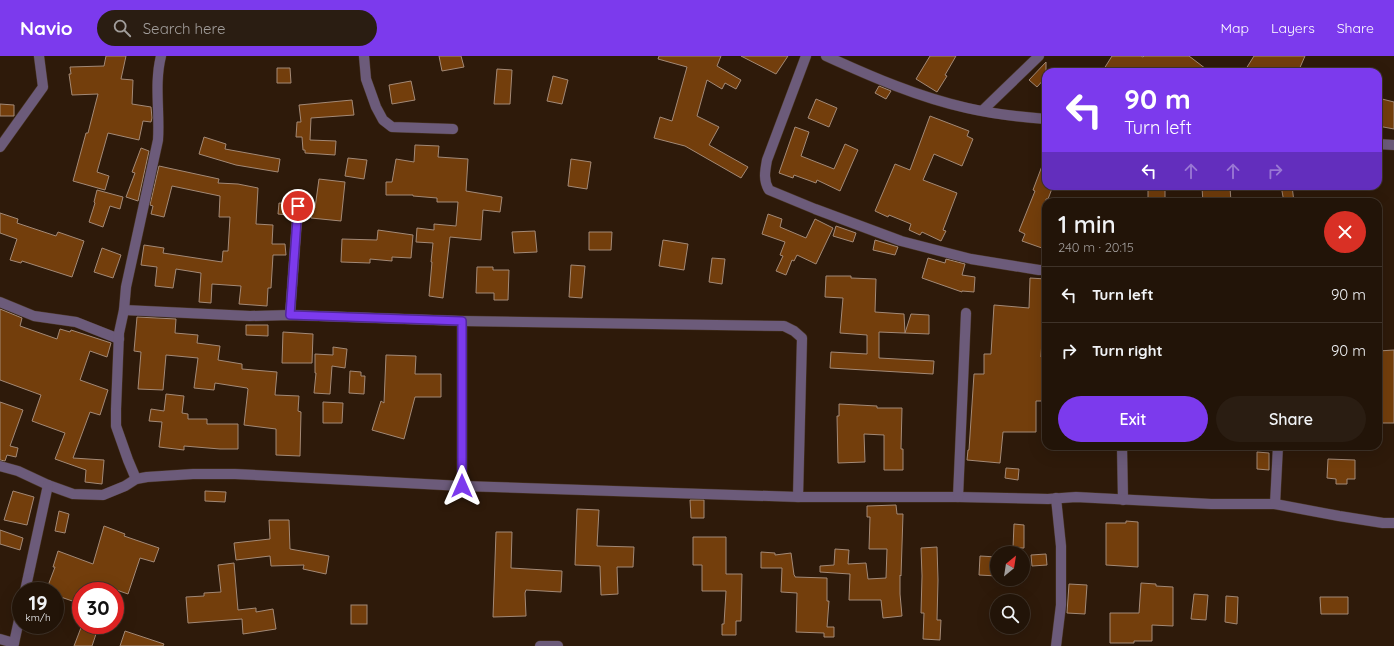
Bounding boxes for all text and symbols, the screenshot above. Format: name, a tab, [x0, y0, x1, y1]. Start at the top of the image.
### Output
search box	[97, 10, 377, 46]
text: Navio	[20, 16, 73, 40]
icon: search	[111, 17, 133, 39]
text: Search here	[143, 19, 226, 38]
text: Map	[1220, 19, 1249, 37]
text: Layers	[1271, 19, 1315, 37]
text: Share	[1337, 19, 1374, 37]
text: 90 m	[1124, 81, 1191, 116]
icon: left	[1058, 84, 1110, 136]
text: Turn left	[1124, 116, 1192, 139]
icon: left	[1138, 160, 1160, 182]
icon: ahead	[1180, 160, 1202, 182]
icon: ahead	[1222, 160, 1244, 182]
icon: right	[1264, 160, 1286, 182]
pin	[281, 189, 315, 223]
icon: arrive	[287, 195, 309, 217]
text: 1 min	[1058, 209, 1116, 239]
button: close	[1324, 211, 1366, 253]
text: 240 m · 20:15	[1058, 239, 1134, 255]
icon: left	[1058, 284, 1080, 306]
text: Turn left	[1092, 285, 1154, 304]
text: 90 m	[1331, 285, 1366, 304]
icon: right	[1058, 340, 1080, 362]
text: Turn right	[1092, 341, 1163, 360]
text: 90 m	[1331, 341, 1366, 360]
button: Exit	[1058, 396, 1208, 442]
button: Share	[1216, 396, 1366, 442]
position arrow	[441, 465, 483, 507]
north arrow	[990, 546, 1030, 586]
map controls	[990, 546, 1030, 634]
speed limit sign: 30	[72, 582, 124, 634]
text: 19	[28, 590, 48, 615]
button: search	[990, 594, 1030, 634]
text: km/h	[25, 611, 51, 624]

